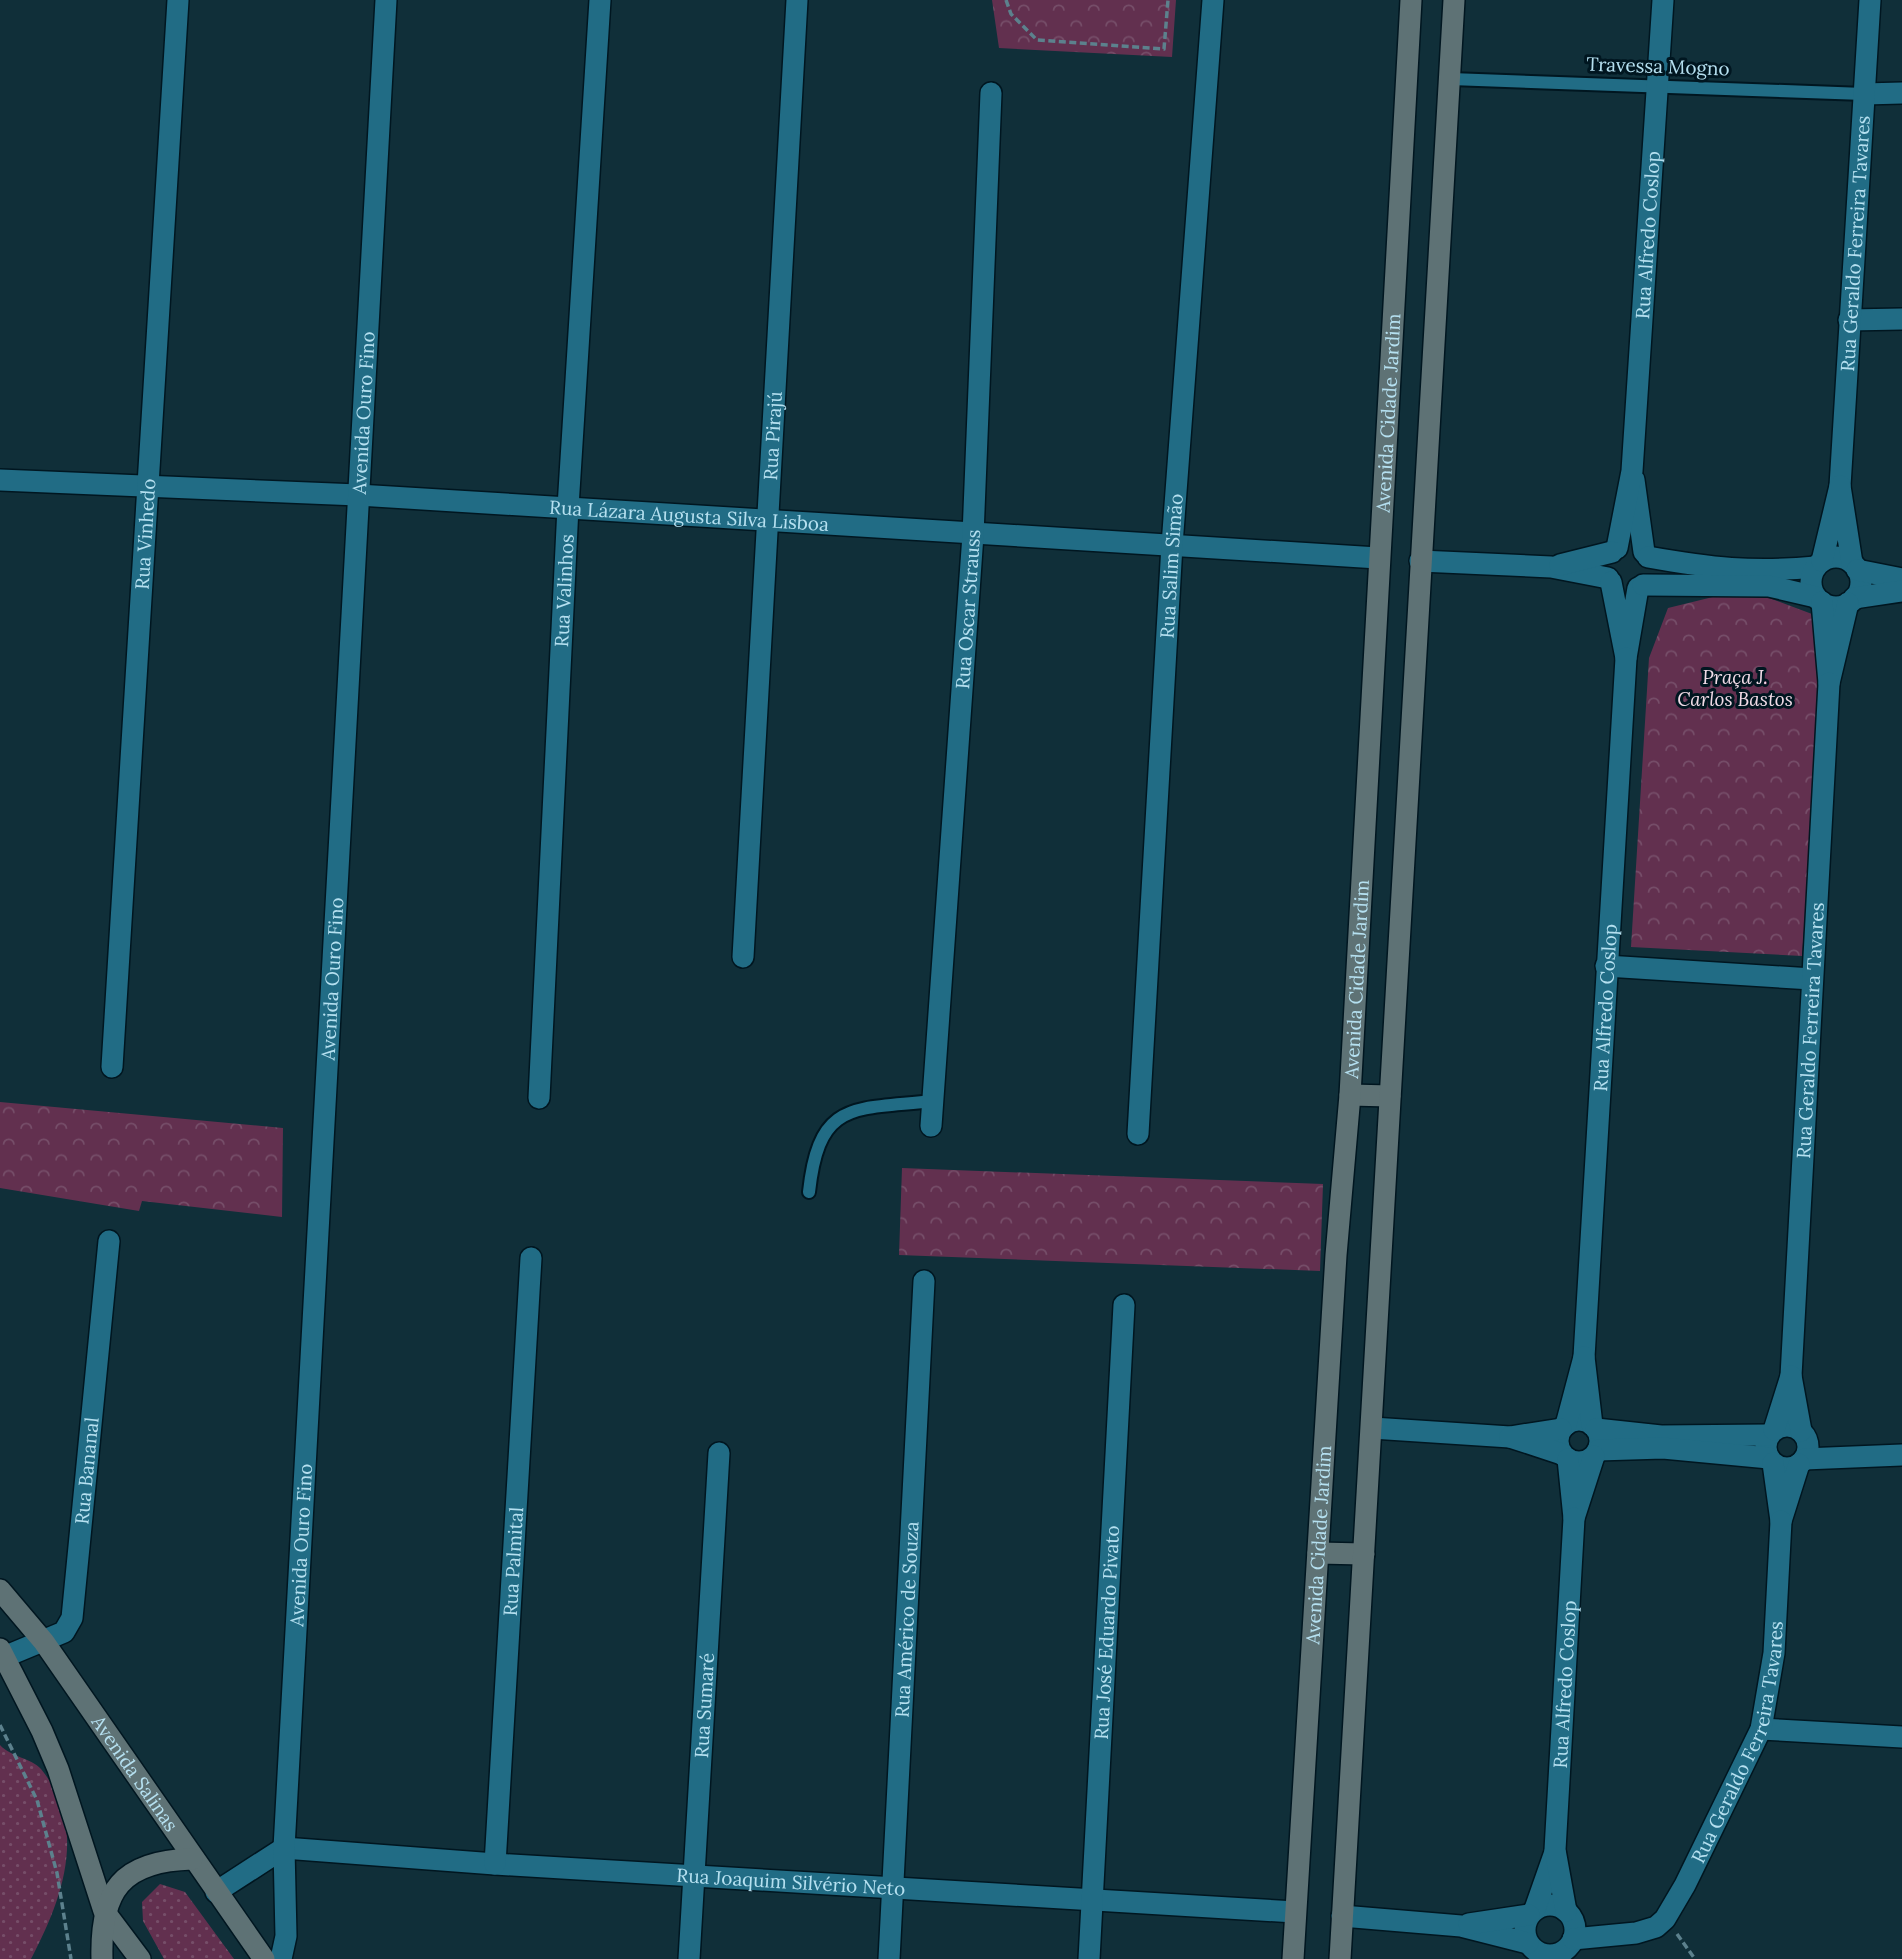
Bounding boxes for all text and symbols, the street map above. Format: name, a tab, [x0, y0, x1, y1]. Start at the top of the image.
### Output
street label: Travessa Mogno	[1586, 52, 1730, 80]
street label: Rua Geraldo Ferreira Tavares	[1835, 114, 1875, 372]
street label: Rua Alfredo Coslop	[1630, 150, 1665, 320]
street label: Avenida Cidade Jardim	[1370, 313, 1406, 514]
street label: Avenida Ouro Fino	[347, 330, 380, 496]
street label: Rua Pirajú	[758, 391, 787, 481]
street label: Rua Vinhedo	[130, 478, 160, 590]
street label: Rua Salim Simão	[1155, 493, 1188, 639]
street label: Rua Lázara Augusta Silva Lisboa	[548, 495, 830, 536]
street label: Rua Oscar Strauss	[950, 529, 985, 690]
street label: Rua Valinhos	[549, 533, 579, 648]
park label: Praça J. Carlos Bastos	[1677, 665, 1793, 711]
street label: Avenida Cidade Jardim	[1339, 879, 1374, 1080]
street label: Avenida Ouro Fino	[315, 897, 348, 1062]
street label: Rua Geraldo Ferreira Tavares	[1791, 902, 1829, 1159]
street label: Rua Alfredo Coslop	[1588, 923, 1622, 1092]
street label: Rua Bananal	[69, 1416, 104, 1526]
street label: Avenida Cidade Jardim	[1300, 1445, 1336, 1646]
street label: Avenida Ouro Fino	[284, 1463, 317, 1628]
street label: Rua Palmital	[498, 1506, 528, 1617]
street label: Rua Américo de Souza	[889, 1521, 924, 1718]
street label: Rua José Eduardo Pivato	[1089, 1525, 1124, 1740]
street label: Rua Alfredo Coslop	[1548, 1600, 1581, 1769]
street label: Rua Geraldo Ferreira Tavares	[1686, 1620, 1788, 1867]
street label: Rua Sumaré	[689, 1652, 719, 1759]
street label: Avenida Salinas	[86, 1710, 184, 1836]
street label: Rua Joaquim Silvério Neto	[676, 1863, 906, 1901]

